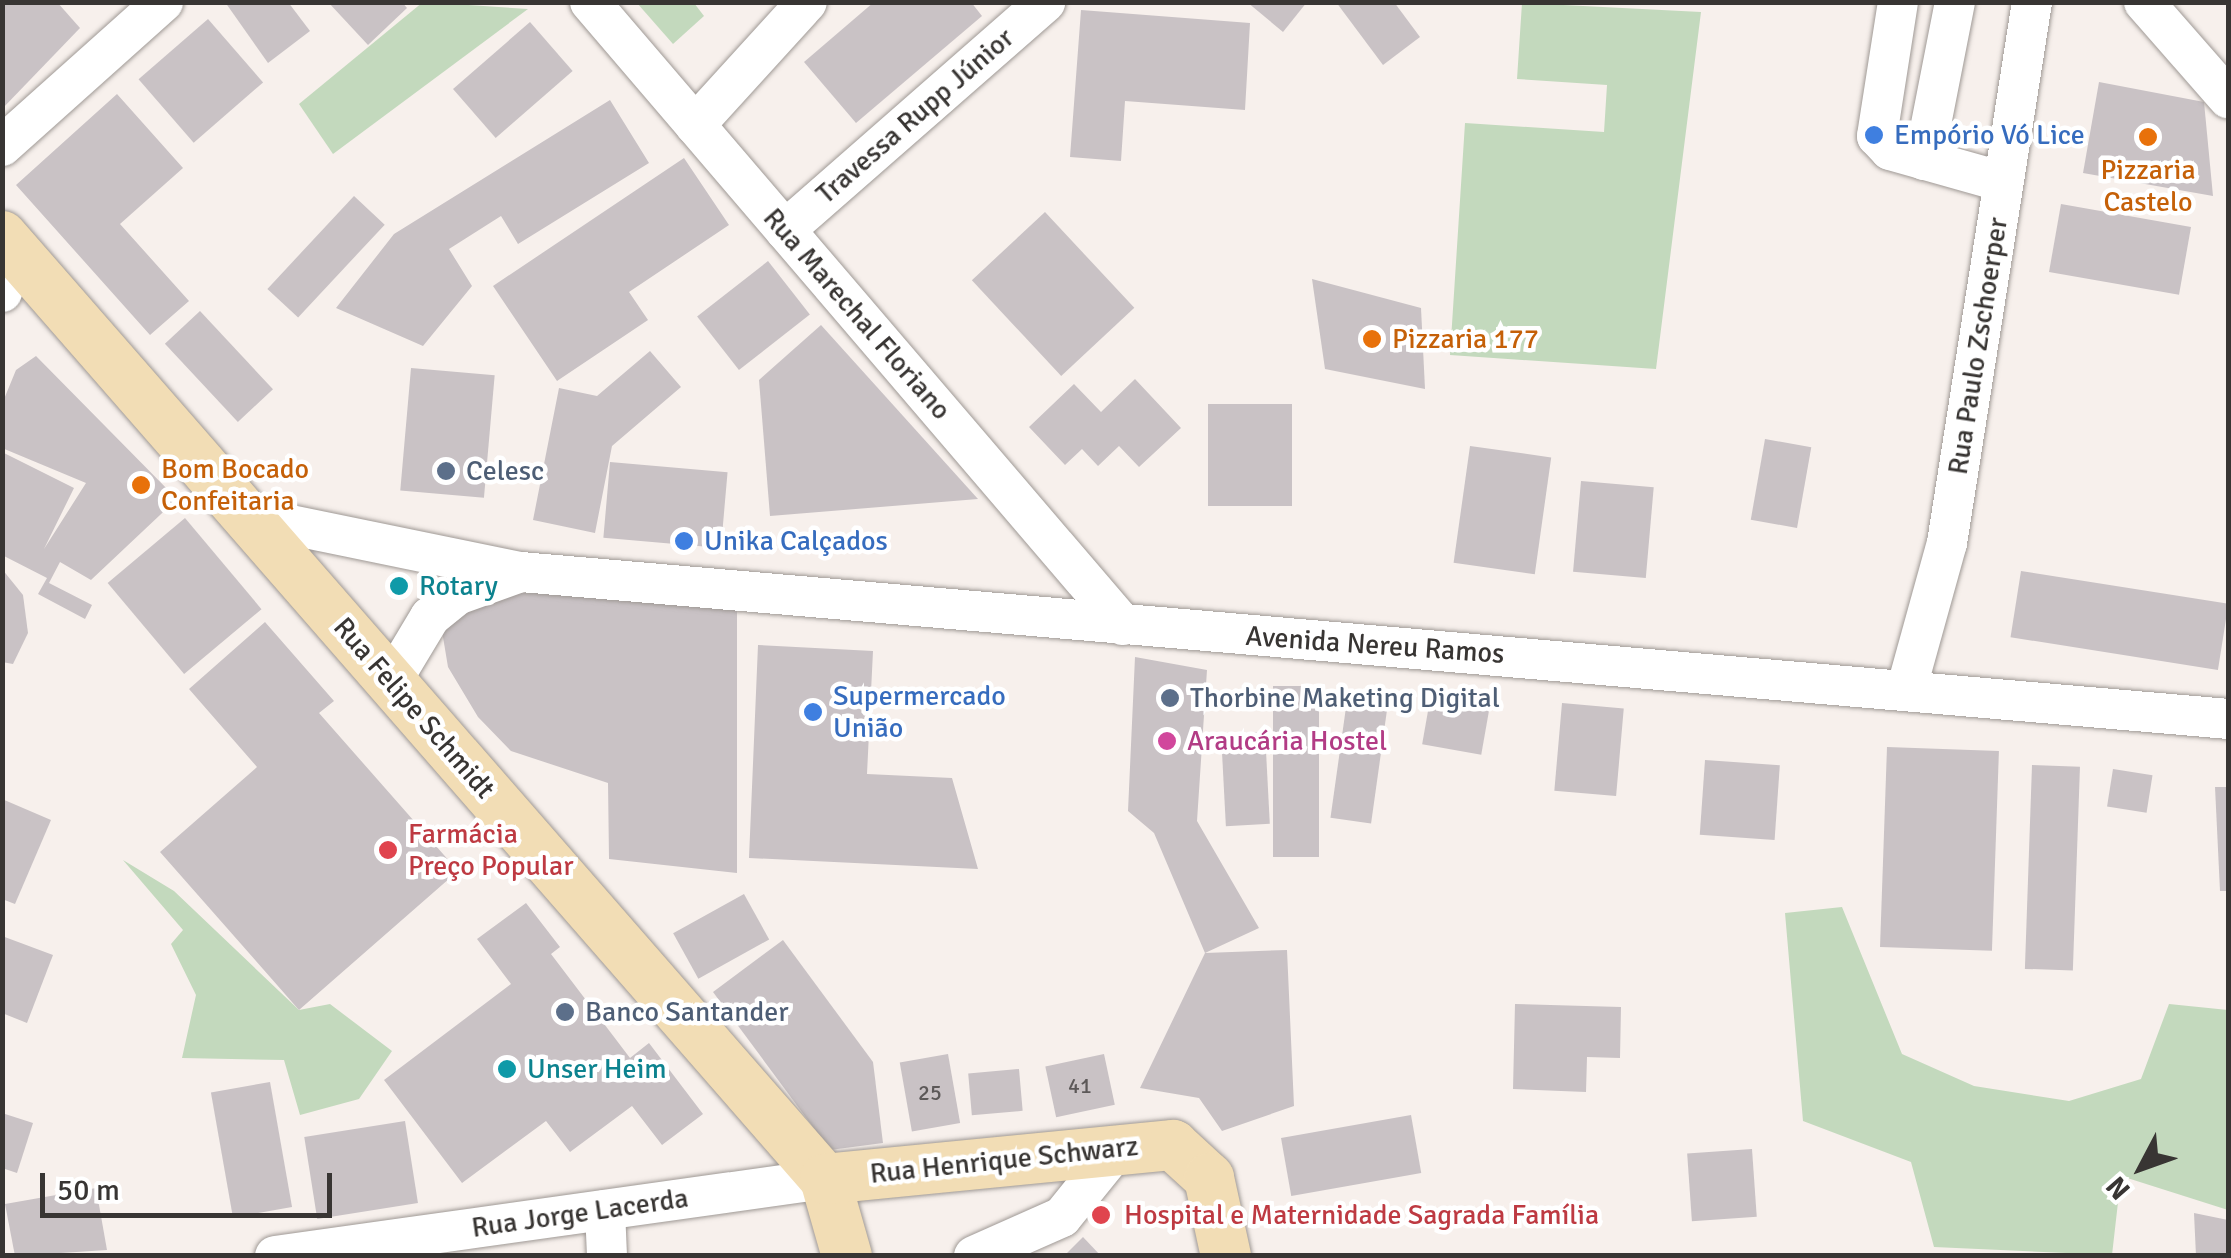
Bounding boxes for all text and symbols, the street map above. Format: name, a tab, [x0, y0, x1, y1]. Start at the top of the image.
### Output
street label: Travessa Rupp Júnior	[809, 21, 1021, 211]
place label: Empório Vó Lice	[1894, 118, 2085, 152]
marker: Empório Vó Lice	[1863, 124, 1885, 146]
marker: Pizzaria Castelo	[2137, 126, 2159, 148]
place label: Pizzaria Castelo	[2100, 153, 2196, 219]
street label: Rua Marechal Floriano	[756, 201, 958, 427]
street label: Rua Paulo Zschoerper	[1941, 215, 2015, 477]
place label: Pizzaria 177	[1392, 322, 1539, 356]
marker: Pizzaria 177	[1361, 328, 1383, 350]
place label: Bom Bocado Confeitaria	[161, 452, 309, 518]
place label: Celesc	[466, 454, 544, 488]
marker: Celesc	[435, 460, 457, 482]
marker: Bom Bocado Confeitaria	[130, 474, 152, 496]
place label: Unika Calçados	[704, 524, 888, 558]
marker: Unika Calçados	[673, 530, 695, 552]
place label: Rotary	[419, 569, 498, 603]
marker: Rotary	[388, 575, 410, 597]
street label: Rua Felipe Schmidt	[326, 611, 502, 805]
street label: Avenida Nereu Ramos	[1244, 619, 1506, 671]
place label: Supermercado União	[833, 679, 1006, 745]
place label: Thorbine Maketing Digital	[1190, 681, 1500, 715]
marker: Thorbine Maketing Digital	[1159, 687, 1181, 709]
marker: Supermercado União	[802, 701, 824, 723]
place label: Araucária Hostel	[1187, 724, 1387, 758]
marker: Araucária Hostel	[1156, 730, 1178, 752]
place label: Farmácia Preço Popular	[408, 817, 574, 883]
marker: Farmácia Preço Popular	[377, 839, 399, 861]
place label: Banco Santander	[585, 995, 789, 1029]
marker: Banco Santander	[554, 1001, 576, 1023]
place label: Unser Heim	[527, 1052, 667, 1086]
marker: Unser Heim	[496, 1058, 518, 1080]
house number: 41	[1068, 1073, 1092, 1099]
house number: 25	[918, 1080, 942, 1106]
north arrow	[2091, 1118, 2191, 1218]
street label: Rua Henrique Schwarz	[868, 1129, 1140, 1191]
scale bar	[45, 1153, 338, 1215]
text: N	[2099, 1169, 2138, 1206]
text: 50 m	[57, 1172, 120, 1209]
street label: Rua Jorge Lacerda	[469, 1181, 691, 1245]
place label: Hospital e Maternidade Sagrada Família	[1124, 1198, 1599, 1232]
marker: Hospital e Maternidade Sagrada Família	[1088, 1202, 1114, 1228]

